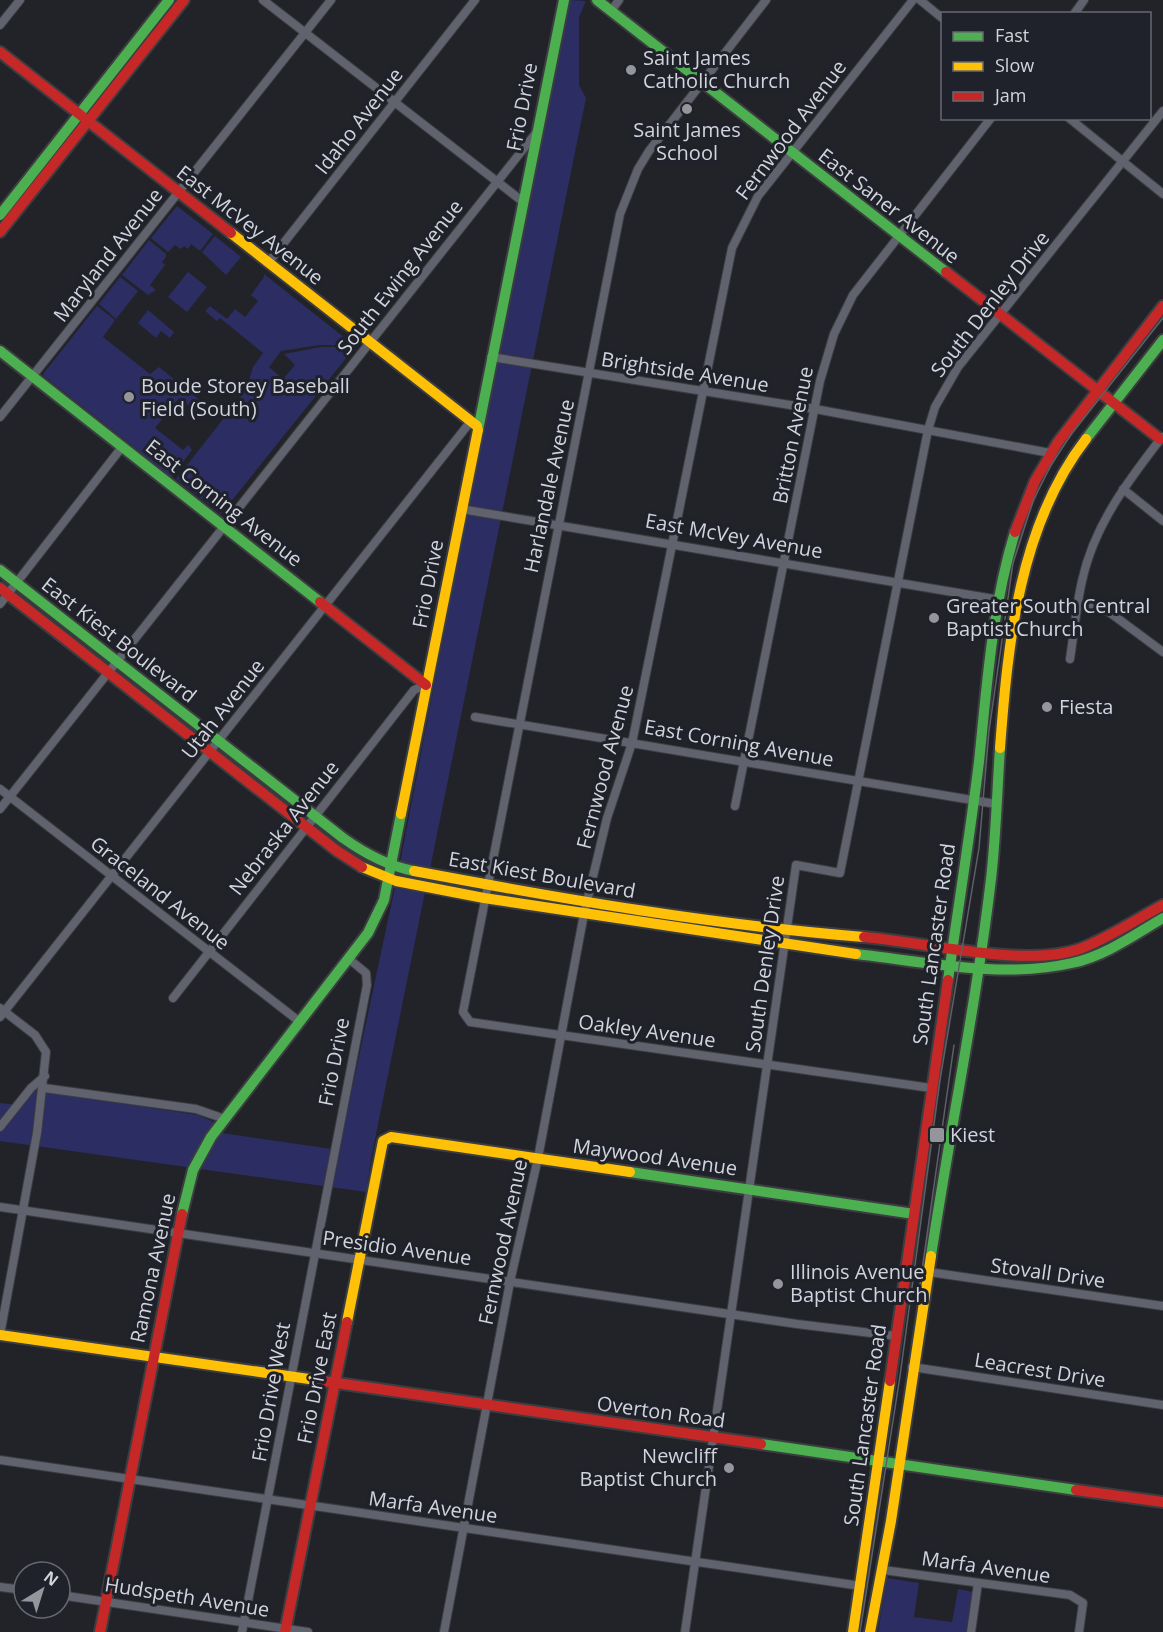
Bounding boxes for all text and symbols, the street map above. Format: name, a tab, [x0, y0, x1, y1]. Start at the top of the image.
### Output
legend	[941, 12, 1151, 120]
text: Fast	[995, 23, 1029, 47]
place label: Saint James Catholic Church	[643, 44, 790, 94]
text: Slow	[995, 53, 1034, 77]
street label: Fernwood Avenue	[729, 54, 852, 205]
street label: Frio Drive	[500, 60, 543, 154]
street label: Idaho Avenue	[309, 62, 409, 179]
marker: Saint James Catholic Church	[624, 63, 638, 77]
text: Jam	[993, 83, 1027, 107]
marker: Saint James School	[680, 102, 694, 116]
place label: Saint James School	[633, 116, 741, 166]
street label: East Saner Avenue	[813, 142, 966, 269]
street label: East McVey Avenue	[171, 159, 329, 291]
street label: Maryland Avenue	[47, 182, 168, 327]
street label: South Ewing Avenue	[331, 194, 469, 360]
street label: South Denley Drive	[924, 225, 1055, 382]
street label: Brightside Avenue	[599, 345, 771, 398]
street label: Britton Avenue	[766, 364, 819, 506]
place label: Boude Storey Baseball Field (South)	[141, 372, 350, 422]
marker: Boude Storey Baseball Field (South)	[122, 390, 136, 404]
street label: Harlandale Avenue	[517, 397, 580, 575]
street label: East Corning Avenue	[140, 433, 308, 572]
street label: East McVey Avenue	[643, 507, 825, 564]
street label: Frio Drive	[406, 537, 449, 631]
street label: East Kiest Boulevard	[36, 571, 202, 709]
place label: Greater South Central Baptist Church	[946, 592, 1150, 642]
marker: Greater South Central Baptist Church	[927, 611, 941, 625]
street label: Utah Avenue	[175, 653, 270, 764]
street label: Fernwood Avenue	[570, 682, 639, 852]
place label: Fiesta	[1059, 693, 1113, 720]
marker: Fiesta	[1040, 700, 1054, 714]
street label: East Corning Avenue	[642, 713, 836, 772]
street label: Nebraska Avenue	[223, 755, 345, 901]
street label: Graceland Avenue	[85, 830, 236, 956]
street label: South Lancaster Road	[906, 841, 961, 1046]
street label: East Kiest Boulevard	[446, 845, 638, 904]
street label: South Denley Drive	[739, 874, 790, 1054]
street label: Oakley Avenue	[577, 1008, 717, 1053]
street label: Frio Drive	[312, 1015, 355, 1109]
place label: Kiest	[950, 1121, 995, 1148]
marker: Kiest	[928, 1126, 946, 1144]
street label: Maywood Avenue	[571, 1132, 739, 1181]
street label: Fernwood Avenue	[472, 1157, 533, 1327]
street label: Ramona Avenue	[123, 1191, 182, 1345]
street label: Presidio Avenue	[321, 1224, 473, 1271]
street label: Stovall Drive	[989, 1251, 1107, 1294]
place label: Illinois Avenue Baptist Church	[790, 1258, 927, 1308]
marker: Illinois Avenue Baptist Church	[771, 1277, 785, 1291]
street label: Frio Drive East	[290, 1310, 343, 1446]
street label: Frio Drive West	[245, 1320, 296, 1464]
street label: South Lancaster Road	[837, 1322, 892, 1527]
street label: Leacrest Drive	[972, 1346, 1108, 1393]
street label: Overton Road	[595, 1389, 727, 1434]
place label: Newcliff Baptist Church	[580, 1442, 719, 1492]
marker: Newcliff Baptist Church	[722, 1461, 736, 1475]
street label: Marfa Avenue	[367, 1484, 499, 1529]
street label: Marfa Avenue	[920, 1544, 1052, 1589]
north arrow	[12, 1560, 72, 1620]
text: N	[39, 1566, 63, 1591]
street label: Hudspeth Avenue	[103, 1570, 271, 1623]

